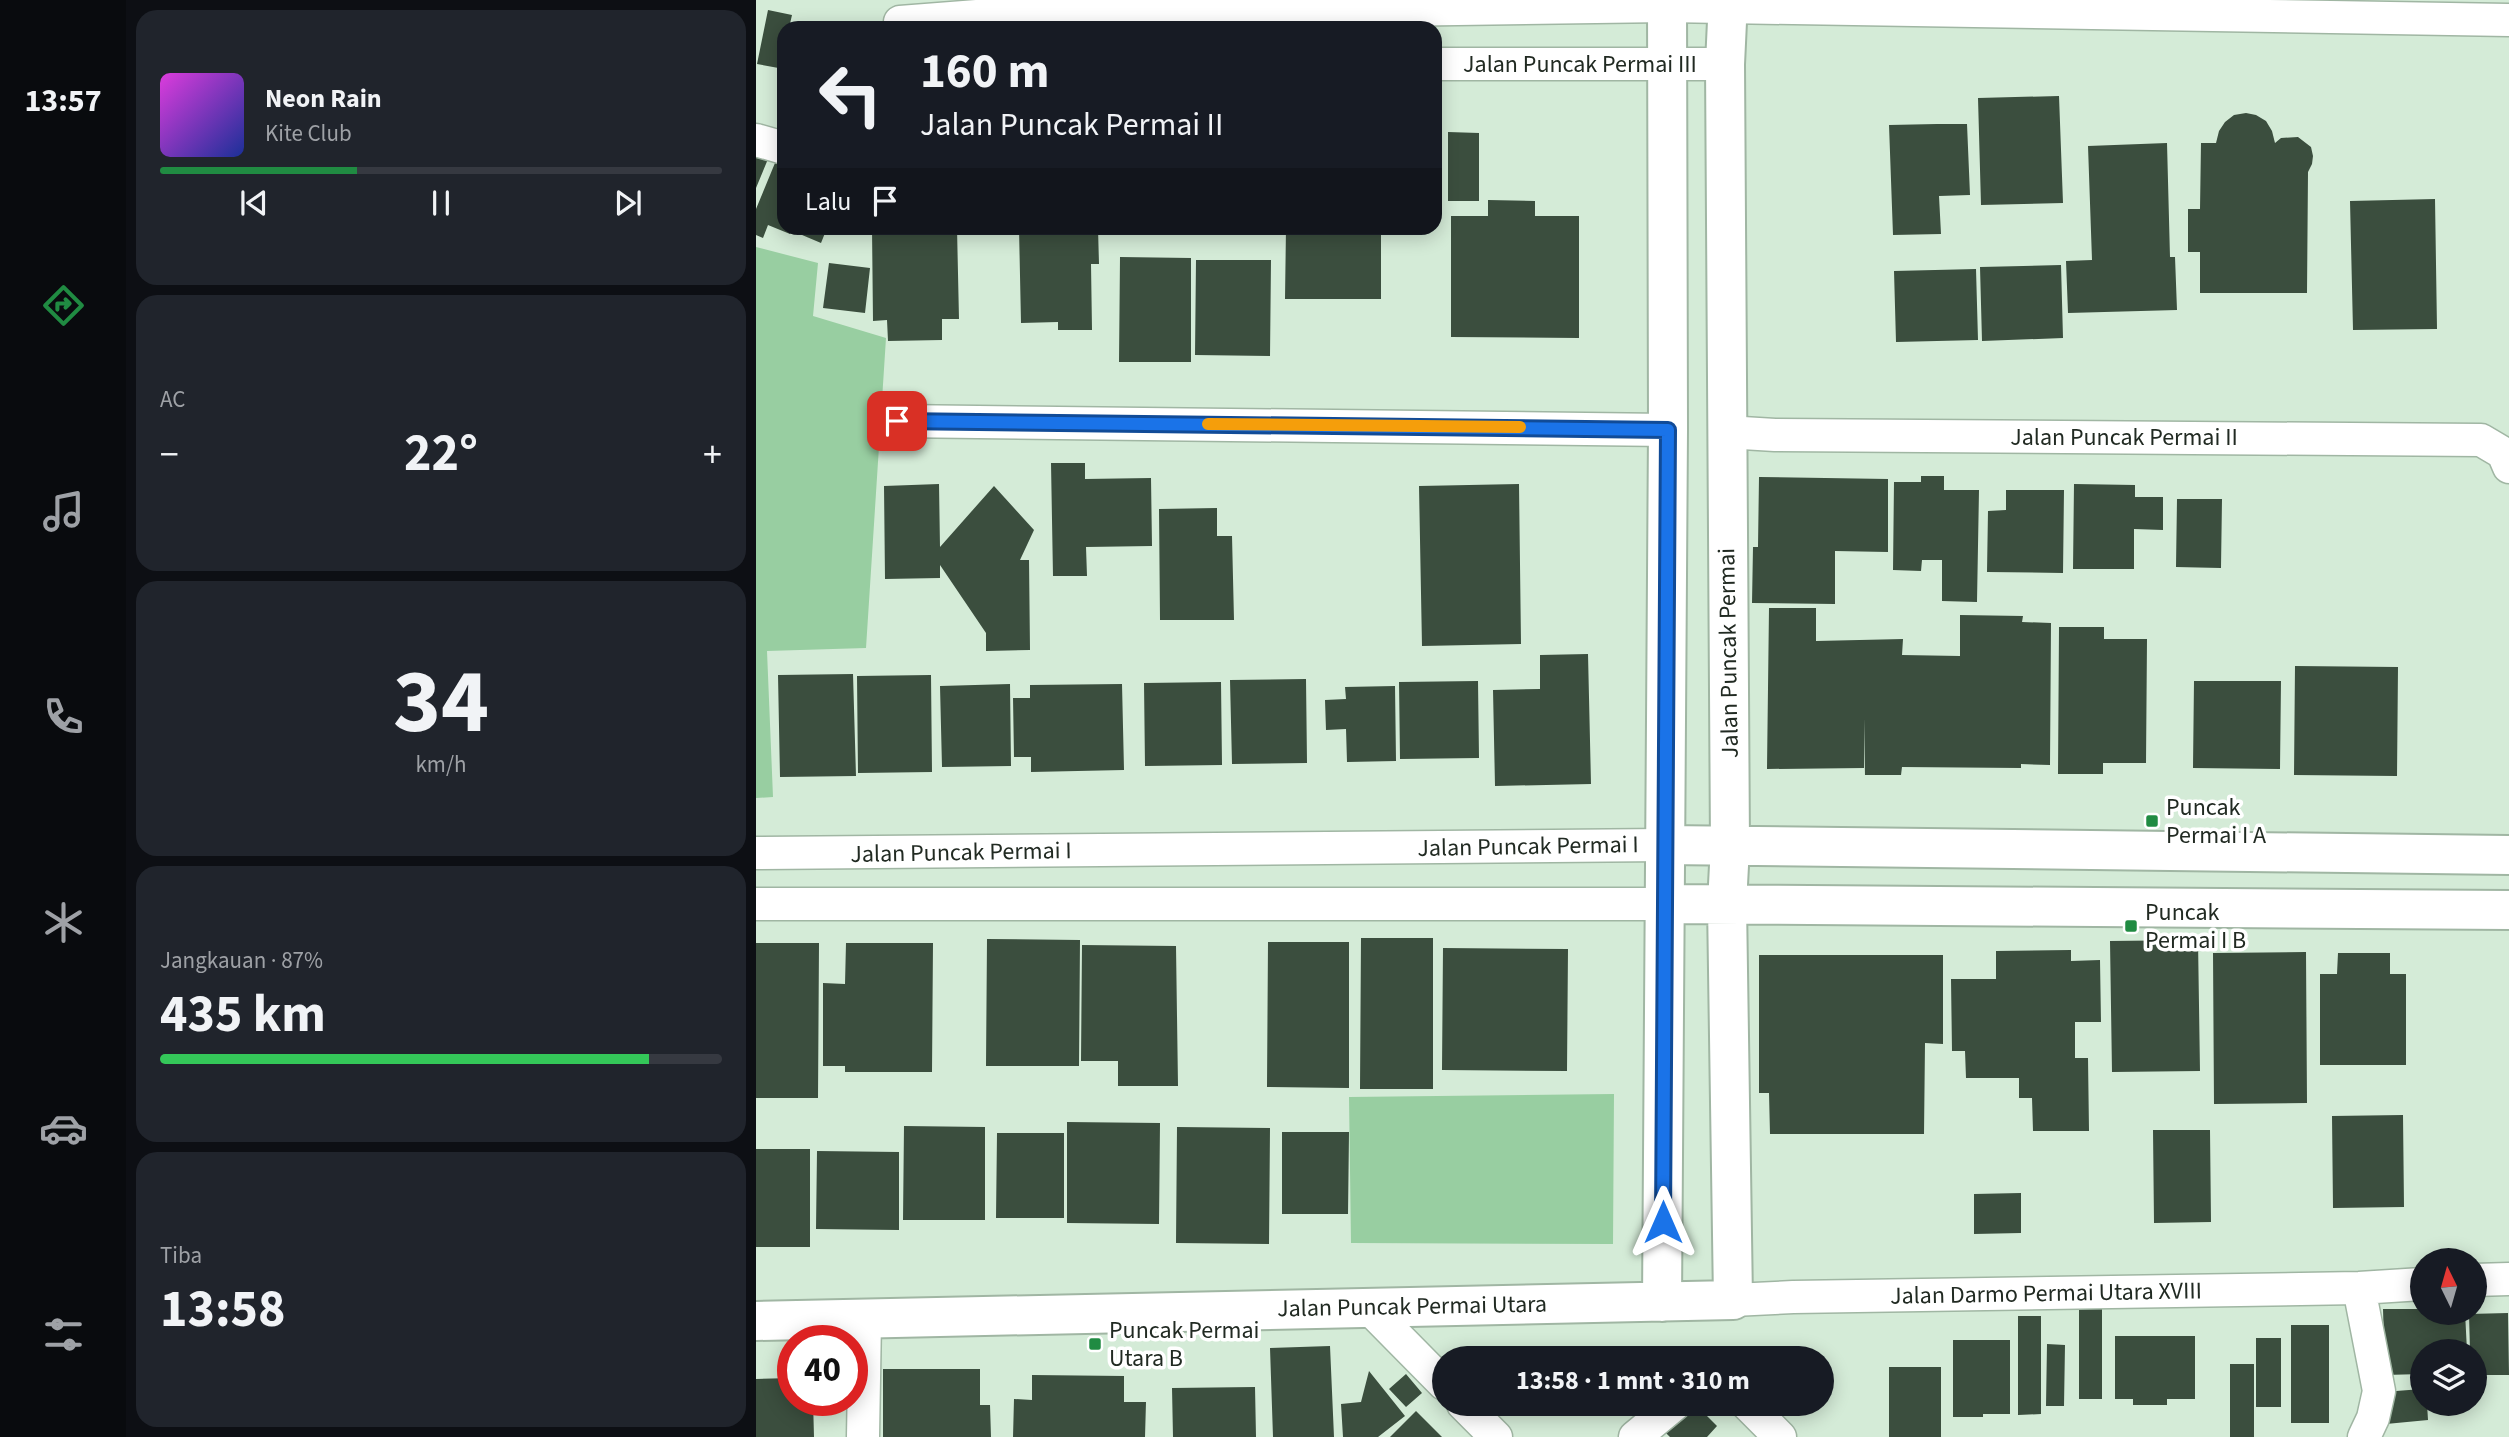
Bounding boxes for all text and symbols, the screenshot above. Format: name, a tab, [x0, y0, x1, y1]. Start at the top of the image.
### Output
text: 160 m	[920, 37, 1049, 107]
street label: Jalan Puncak Permai III	[1463, 47, 1697, 82]
icon: left	[805, 49, 896, 140]
text: 13:57	[24, 78, 102, 124]
text: Neon Rain	[265, 80, 382, 117]
text: Jalan Puncak Permai II	[920, 102, 1223, 148]
text: Kite Club	[265, 117, 352, 150]
icon: arrive	[866, 182, 904, 220]
text: Lalu	[805, 183, 852, 220]
icon: previous	[235, 184, 273, 222]
icon: pause	[422, 184, 460, 222]
icon: next	[609, 184, 647, 222]
icon: directions	[39, 281, 88, 330]
text: AC	[160, 383, 185, 416]
pin	[867, 391, 927, 451]
icon: arrive	[878, 402, 916, 440]
text: 22°	[404, 417, 478, 491]
street label: Jalan Puncak Permai II	[2010, 420, 2238, 455]
text: −	[160, 428, 179, 482]
text: +	[703, 428, 722, 482]
icon: music	[39, 487, 88, 536]
street label: Jalan Puncak Permai	[1709, 548, 1748, 758]
text: 34	[393, 638, 489, 767]
icon: phone	[39, 692, 88, 741]
text: km/h	[415, 748, 467, 781]
place label: Puncak Permai I A	[2166, 790, 2266, 853]
marker: Puncak Permai I A	[2144, 813, 2160, 829]
street label: Jalan Puncak Permai I	[1417, 827, 1639, 866]
street label: Jalan Puncak Permai I	[850, 833, 1072, 872]
place label: Puncak Permai I B	[2145, 895, 2246, 958]
icon: climate	[39, 898, 88, 947]
marker: Puncak Permai I B	[2123, 918, 2139, 934]
text: Jangkauan · 87%	[160, 944, 323, 977]
text: 435 km	[160, 978, 326, 1052]
icon: car	[39, 1104, 88, 1153]
position arrow	[1626, 1185, 1700, 1259]
text: Tiba	[160, 1239, 202, 1272]
north arrow	[2410, 1248, 2487, 1325]
map controls	[2410, 1248, 2487, 1416]
text: 13:58	[160, 1273, 285, 1347]
street label: Jalan Darmo Permai Utara XVIII	[1890, 1273, 2202, 1314]
street label: Jalan Puncak Permai Utara	[1277, 1287, 1547, 1326]
icon: filters	[39, 1310, 88, 1359]
place label: Puncak Permai Utara B	[1109, 1313, 1259, 1376]
speed limit sign: 40	[777, 1325, 868, 1416]
marker: Puncak Permai Utara B	[1087, 1336, 1103, 1352]
button: layers	[2410, 1339, 2487, 1416]
text: 13:58 · 1 mnt · 310 m	[1516, 1362, 1750, 1399]

